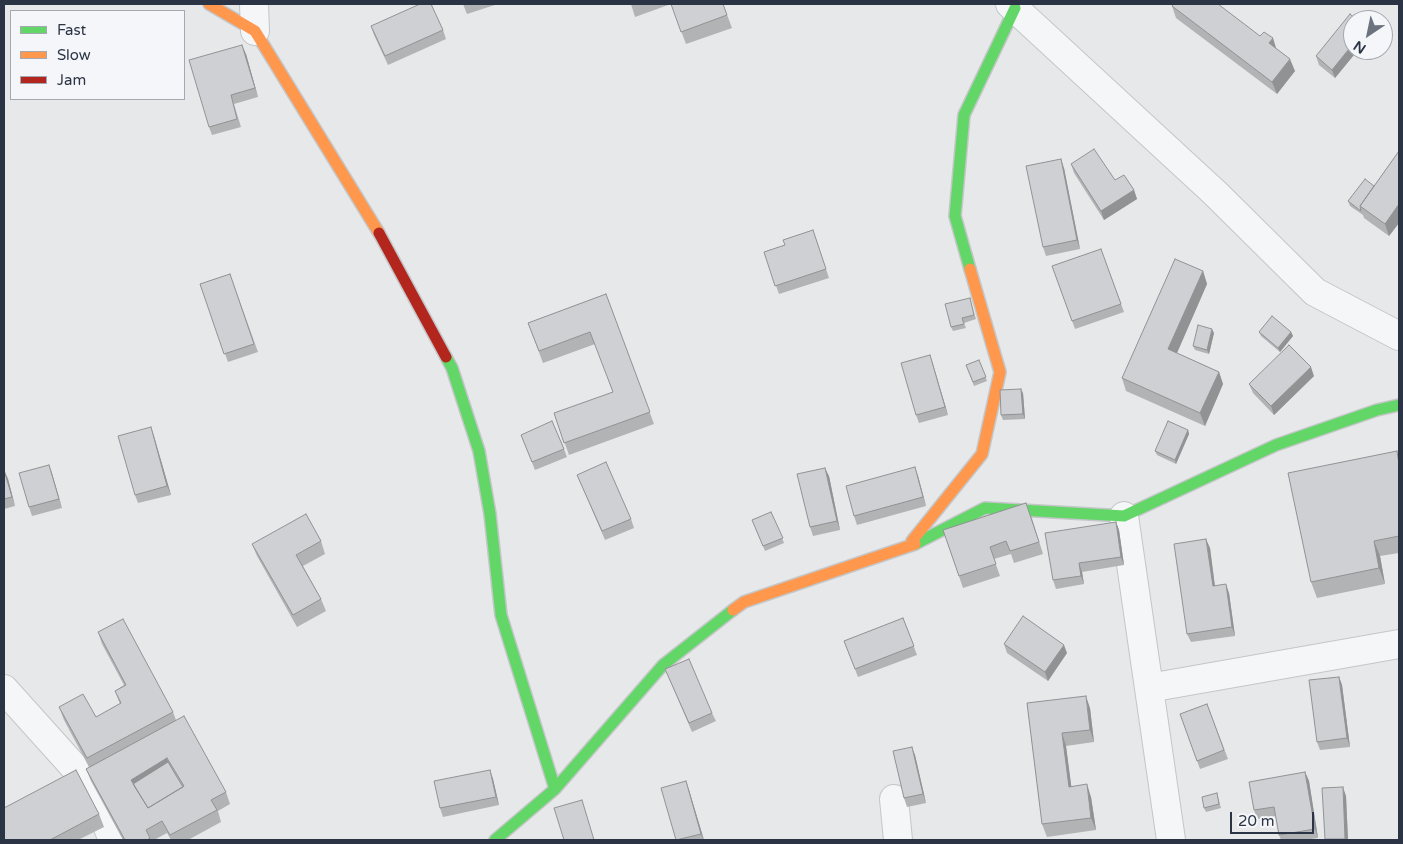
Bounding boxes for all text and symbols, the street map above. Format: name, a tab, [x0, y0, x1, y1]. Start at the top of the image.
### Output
legend	[10, 10, 185, 100]
north arrow	[1343, 10, 1393, 60]
text: Fast	[57, 21, 86, 39]
text: N	[1350, 37, 1369, 57]
text: Slow	[57, 46, 91, 64]
text: Jam	[57, 71, 86, 89]
scale bar	[1233, 802, 1317, 834]
text: 20 m	[1238, 812, 1275, 830]

